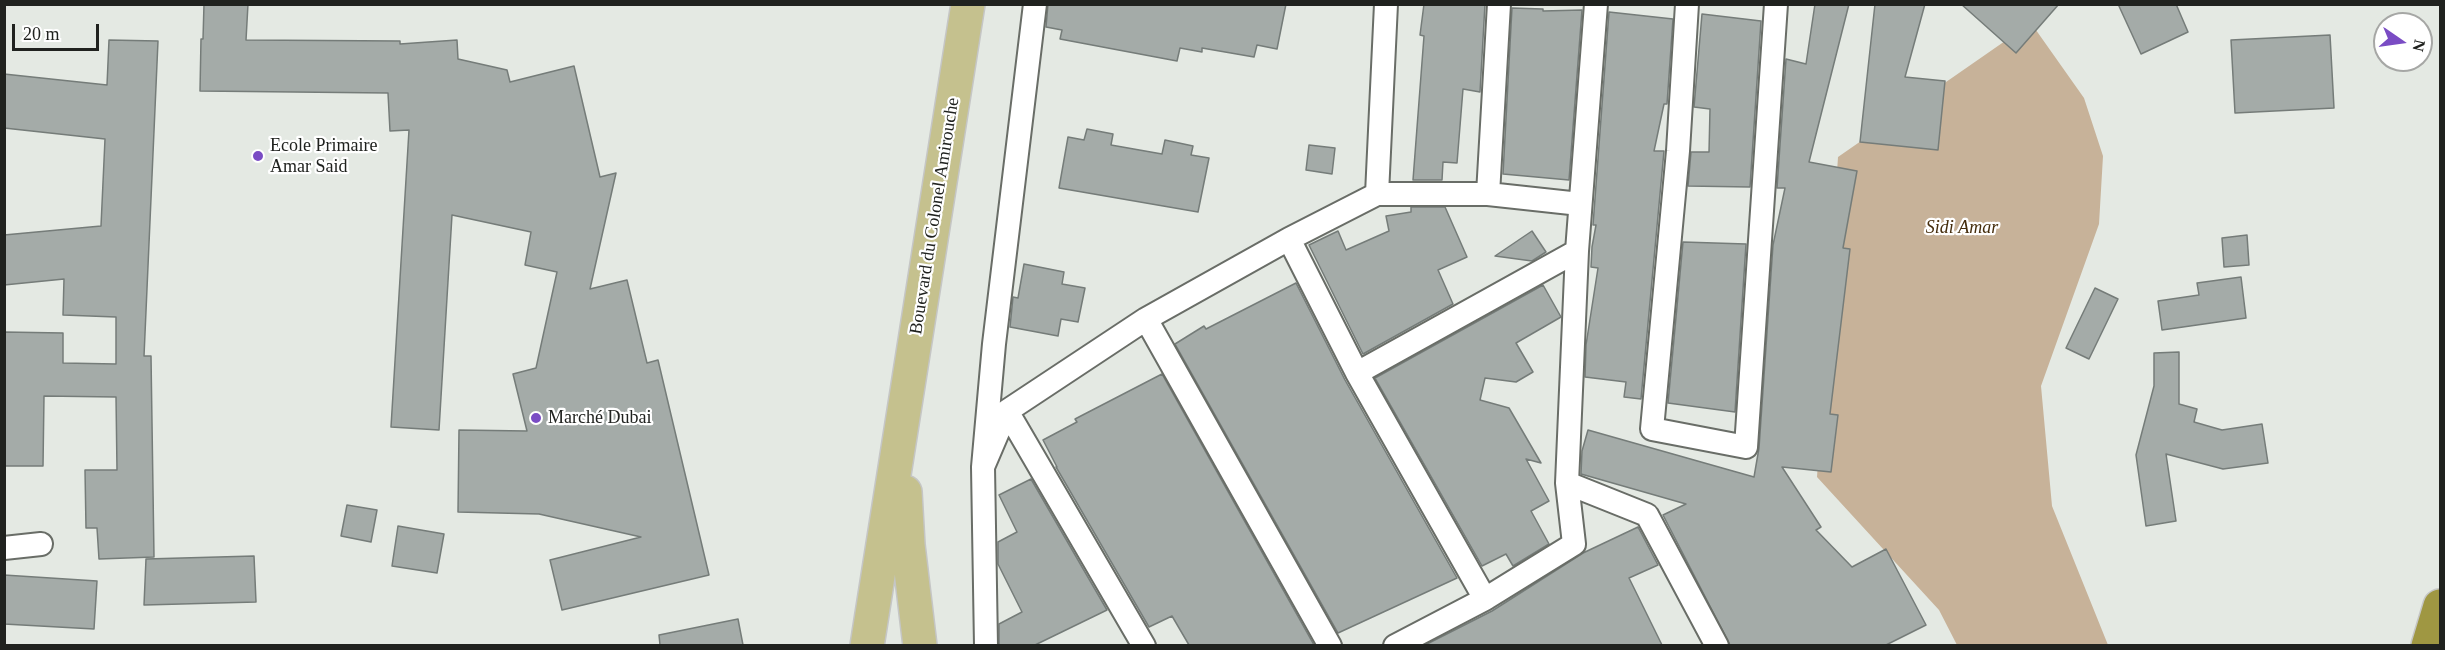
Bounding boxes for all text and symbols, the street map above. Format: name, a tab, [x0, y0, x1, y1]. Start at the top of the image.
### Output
scale bar	[15, 12, 102, 50]
north arrow	[2373, 12, 2433, 72]
text: 20 m	[23, 24, 60, 44]
text: N	[2409, 38, 2429, 53]
street label: Bouevard du Colonel Amirouche	[906, 96, 964, 336]
place label: Ecole Primaire Amar Said	[270, 135, 377, 178]
marker: Ecole Primaire Amar Said	[251, 149, 265, 163]
park label: Sidi Amar	[1926, 217, 1998, 239]
place label: Marché Dubai	[548, 407, 651, 429]
marker: Marché Dubai	[529, 411, 543, 425]

